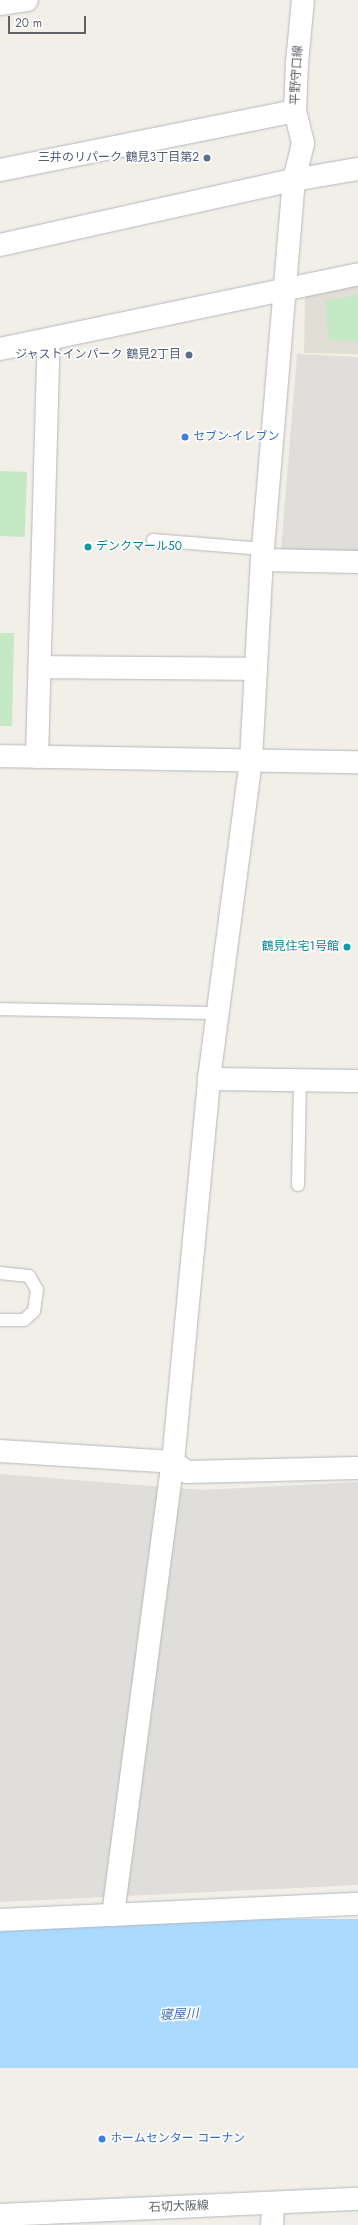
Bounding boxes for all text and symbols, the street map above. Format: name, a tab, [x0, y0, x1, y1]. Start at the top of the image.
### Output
scale bar	[10, 8, 88, 34]
text: 20 m	[15, 14, 42, 32]
street label: 平野守口線	[288, 45, 306, 105]
place label: 三井のリパーク 鶴見3丁目第2	[38, 151, 199, 165]
marker: 三井のリパーク 鶴見3丁目第2	[202, 153, 212, 163]
place label: ジャストインパーク 鶴見2丁目	[15, 348, 181, 362]
marker: ジャストインパーク 鶴見2丁目	[184, 350, 194, 360]
place label: セブン-イレブン	[193, 430, 280, 444]
marker: セブン-イレブン	[180, 432, 190, 442]
place label: デンクマール50	[96, 540, 182, 554]
marker: デンクマール50	[83, 542, 93, 552]
place label: 鶴見住宅1号館	[262, 940, 339, 954]
marker: 鶴見住宅1号館	[342, 942, 352, 952]
water label: 寝屋川	[159, 2006, 199, 2024]
place label: ホームセンター コーナン	[110, 2132, 246, 2146]
marker: ホームセンター コーナン	[97, 2134, 107, 2144]
street label: 石切大阪線	[149, 2199, 209, 2215]

